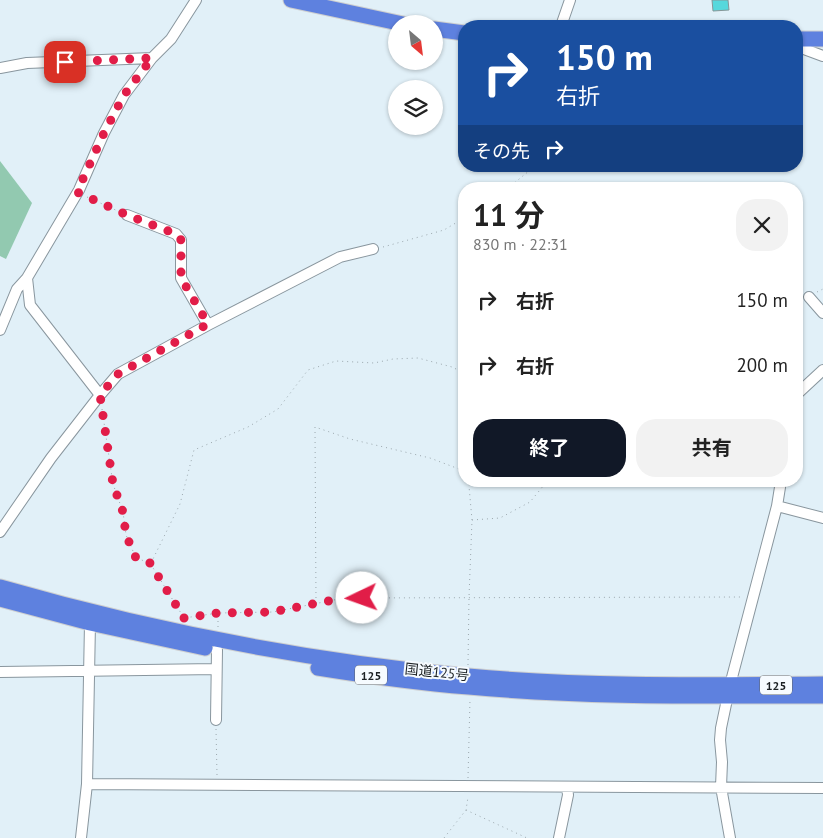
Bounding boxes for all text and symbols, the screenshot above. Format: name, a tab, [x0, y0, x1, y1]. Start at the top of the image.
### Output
north arrow	[388, 15, 442, 70]
map controls	[388, 15, 443, 135]
text: 150 m	[556, 34, 653, 80]
icon: right	[473, 40, 538, 105]
pin	[44, 41, 86, 83]
icon: arrive	[51, 48, 79, 76]
button: layers	[388, 80, 443, 135]
text: 右折	[556, 82, 600, 110]
icon: right	[540, 135, 568, 163]
text: その先	[473, 139, 530, 163]
text: 11 分	[473, 195, 545, 234]
button: close	[736, 199, 788, 251]
text: 830 m · 22:31	[473, 234, 568, 254]
icon: right	[473, 286, 501, 314]
text: 150 m	[736, 288, 788, 312]
text: 右折	[516, 289, 554, 313]
icon: right	[473, 351, 501, 379]
text: 200 m	[736, 353, 788, 377]
text: 右折	[516, 354, 554, 378]
button: 終了	[473, 419, 626, 477]
button: 共有	[636, 419, 788, 477]
position arrow	[335, 571, 387, 623]
street label: 国道125号	[404, 660, 470, 684]
road number: 125	[355, 666, 387, 684]
road number: 125	[760, 676, 792, 694]

